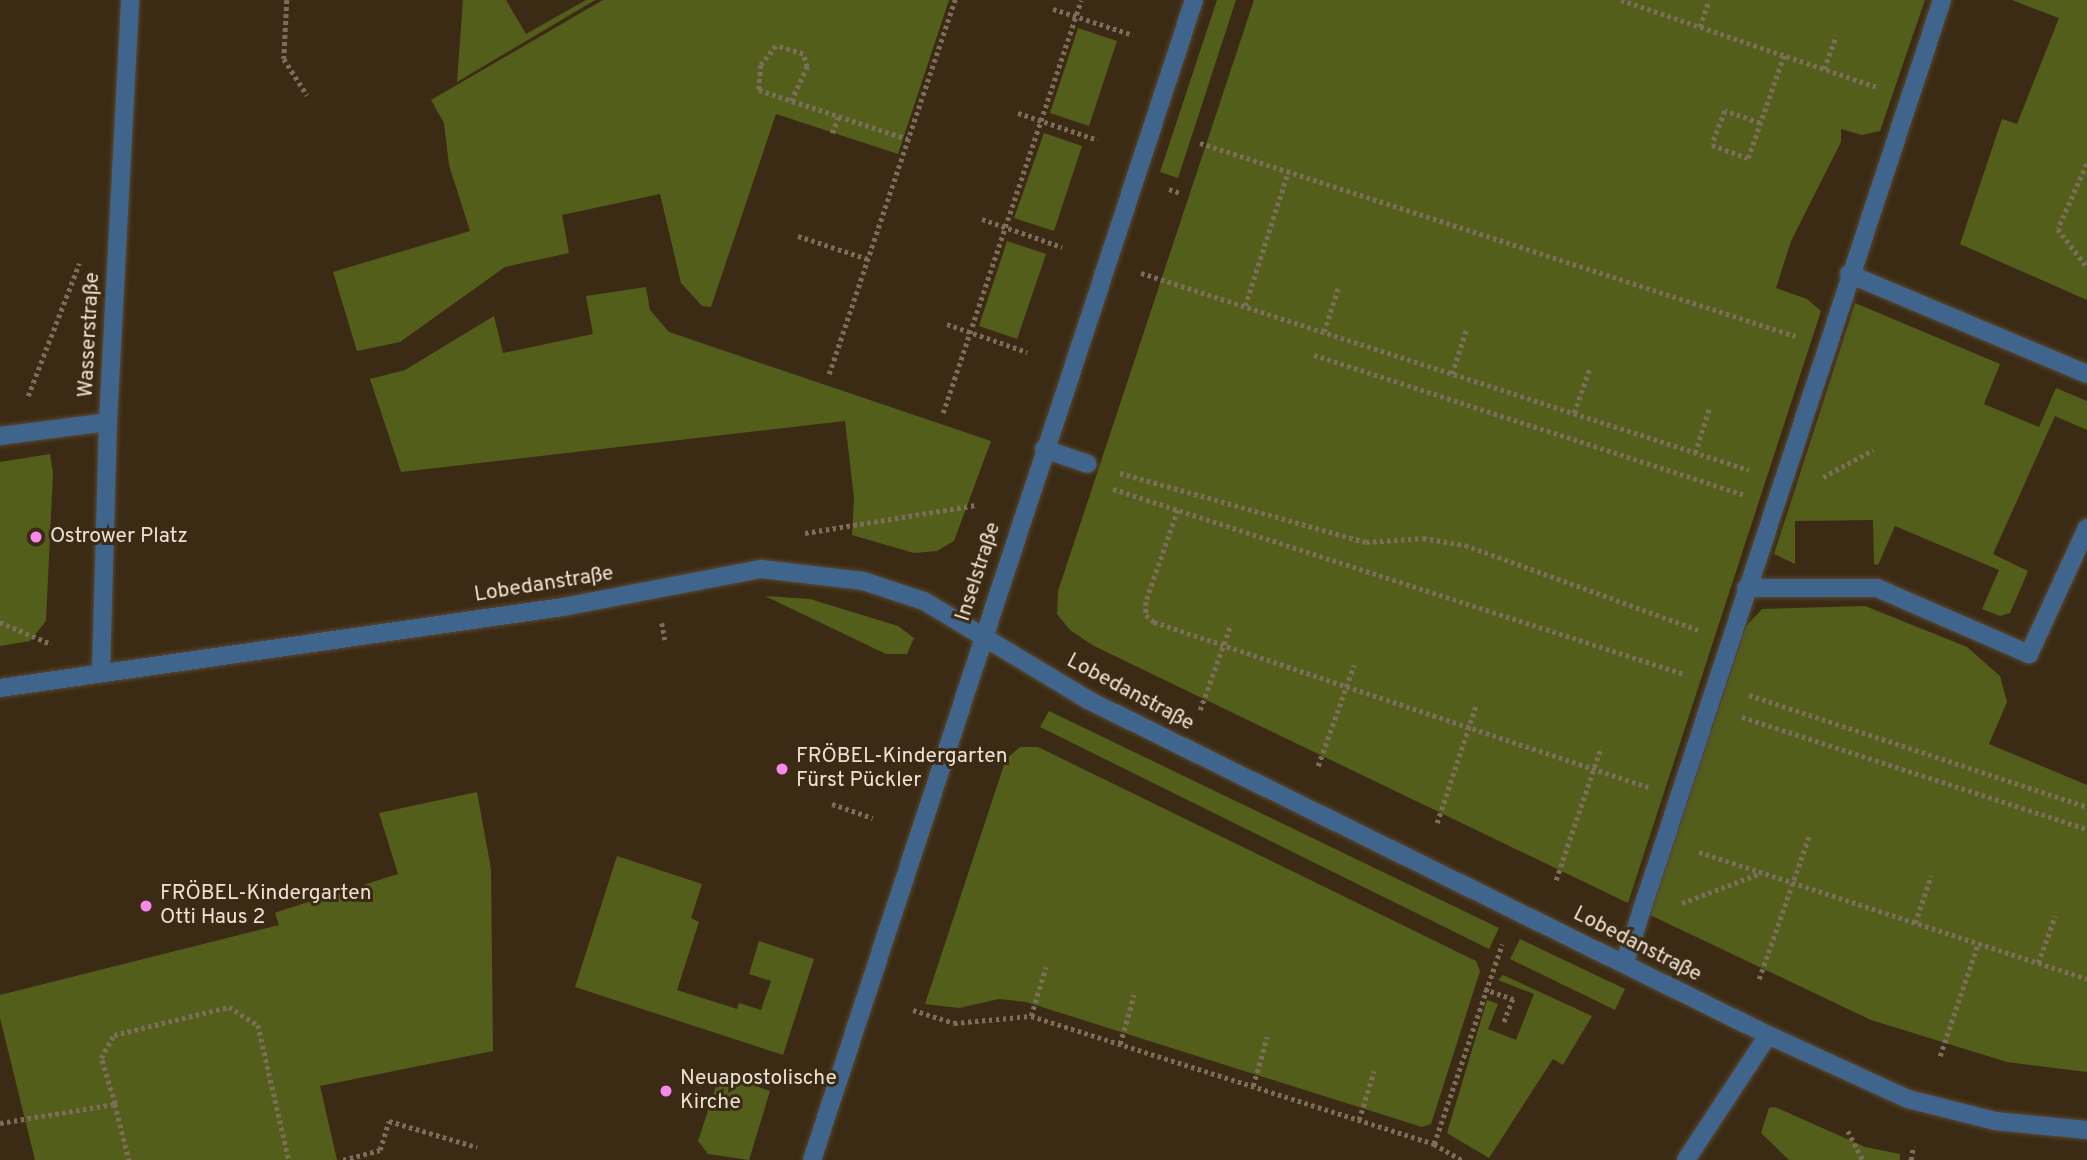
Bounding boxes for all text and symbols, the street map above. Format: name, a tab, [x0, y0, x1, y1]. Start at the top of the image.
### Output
street label: Wasserstraße	[74, 272, 106, 398]
street label: Inselstraße	[951, 519, 1007, 625]
place label: Ostrower Platz	[50, 524, 188, 550]
marker: Ostrower Platz	[28, 529, 44, 545]
street label: Lobedanstraße	[473, 562, 615, 608]
street label: Lobedanstraße	[1062, 649, 1198, 737]
place label: FRÖBEL-Kindergarten Fürst Pückler	[796, 744, 1008, 794]
marker: FRÖBEL-Kindergarten Fürst Pückler	[774, 761, 790, 777]
place label: FRÖBEL-Kindergarten Otti Haus 2	[160, 881, 372, 931]
marker: FRÖBEL-Kindergarten Otti Haus 2	[138, 898, 154, 914]
street label: Lobedanstraße	[1569, 902, 1705, 988]
place label: Neuapostolische Kirche	[680, 1066, 837, 1116]
marker: Neuapostolische Kirche	[658, 1083, 674, 1099]

